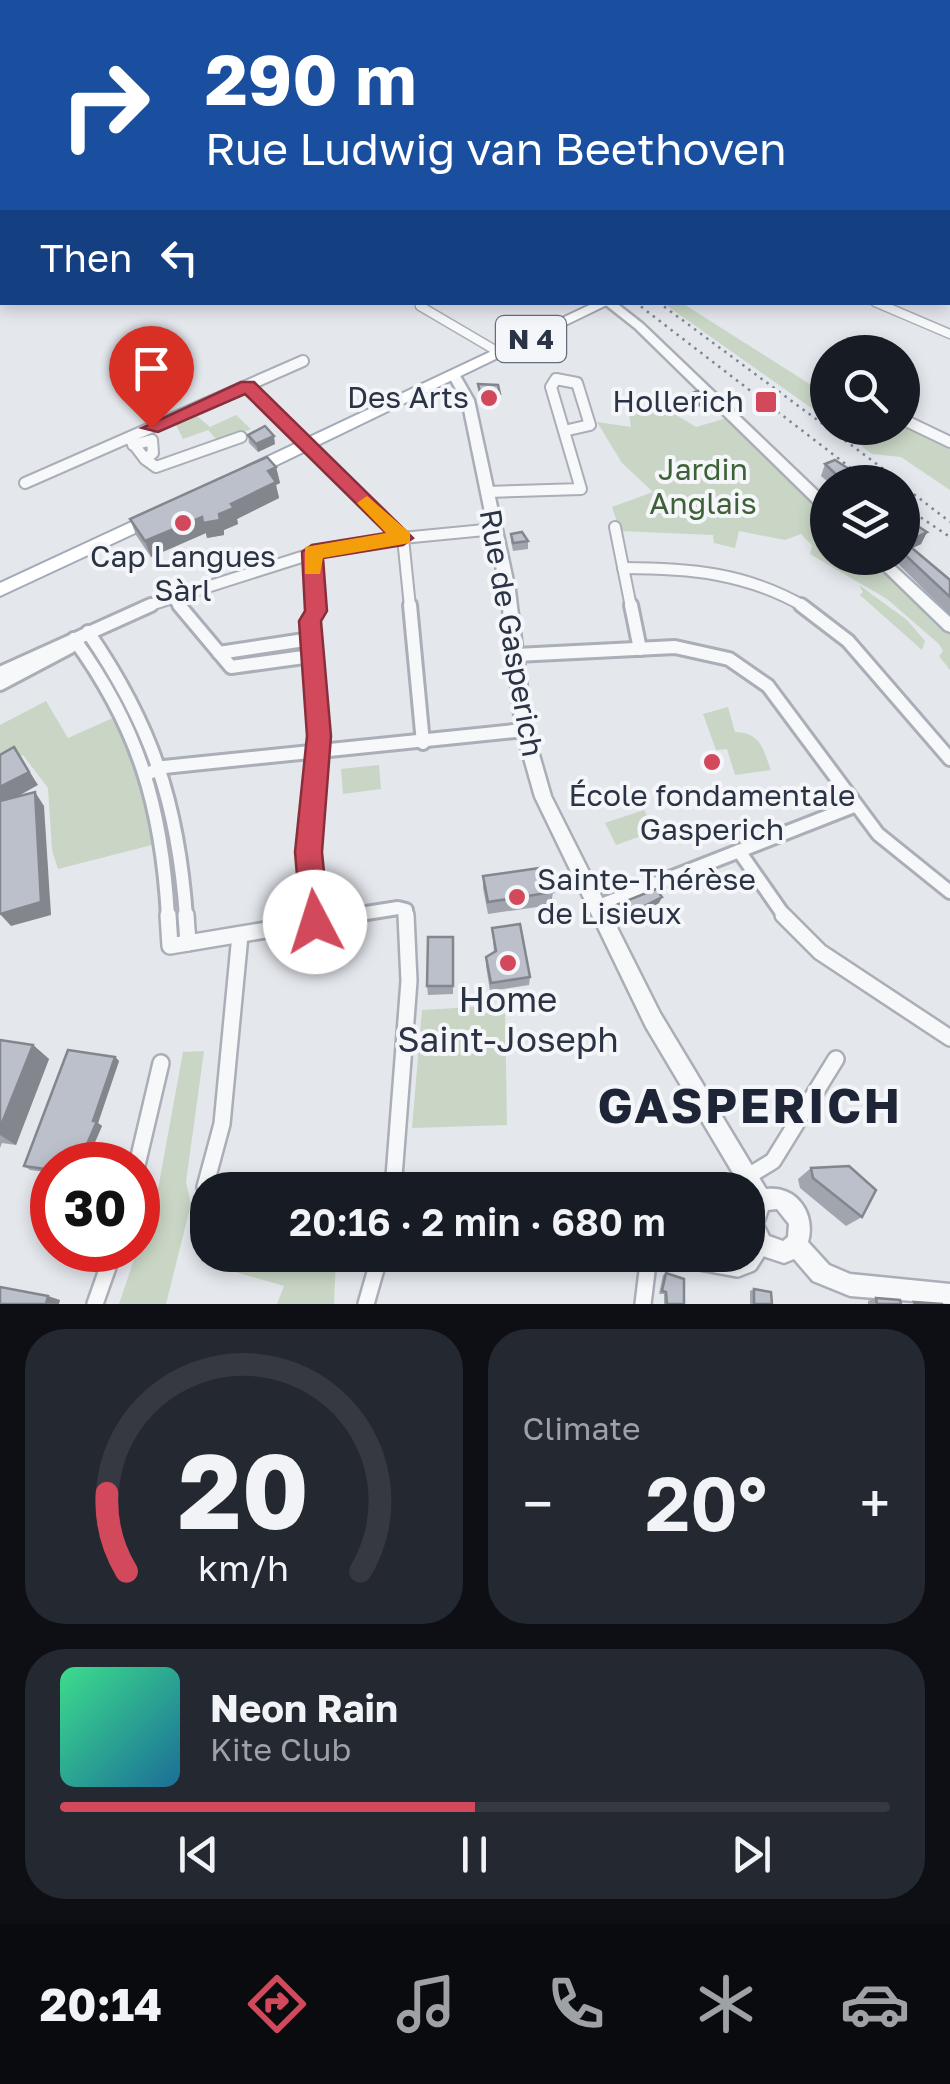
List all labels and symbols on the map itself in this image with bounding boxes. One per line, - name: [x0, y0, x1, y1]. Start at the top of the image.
- road number: N 4: [496, 316, 566, 362]
- pin: [109, 326, 194, 429]
- place label: Des Arts: [347, 379, 469, 415]
- place label: Hollerich: [612, 383, 744, 419]
- marker: Des Arts: [478, 387, 500, 409]
- marker: Hollerich: [753, 389, 779, 415]
- park label: Jardin Anglais: [649, 451, 757, 521]
- street label: Rue de Gasperich: [473, 506, 551, 759]
- marker: Cap Langues Sàrl: [172, 512, 194, 534]
- place label: Cap Langues Sàrl: [90, 538, 276, 608]
- marker: École fondamentale Gasperich: [701, 751, 723, 773]
- place label: École fondamentale Gasperich: [569, 777, 855, 847]
- place label: Sainte-Thérèse de Lisieux: [537, 861, 756, 931]
- position arrow: [263, 870, 367, 974]
- marker: Sainte-Thérèse de Lisieux: [506, 886, 528, 908]
- marker: Home Saint-Joseph: [497, 952, 519, 974]
- place label: Home Saint-Joseph: [397, 978, 619, 1060]
- district label: GASPERICH: [598, 1076, 902, 1134]
- speed limit sign: 30: [30, 1142, 160, 1272]

